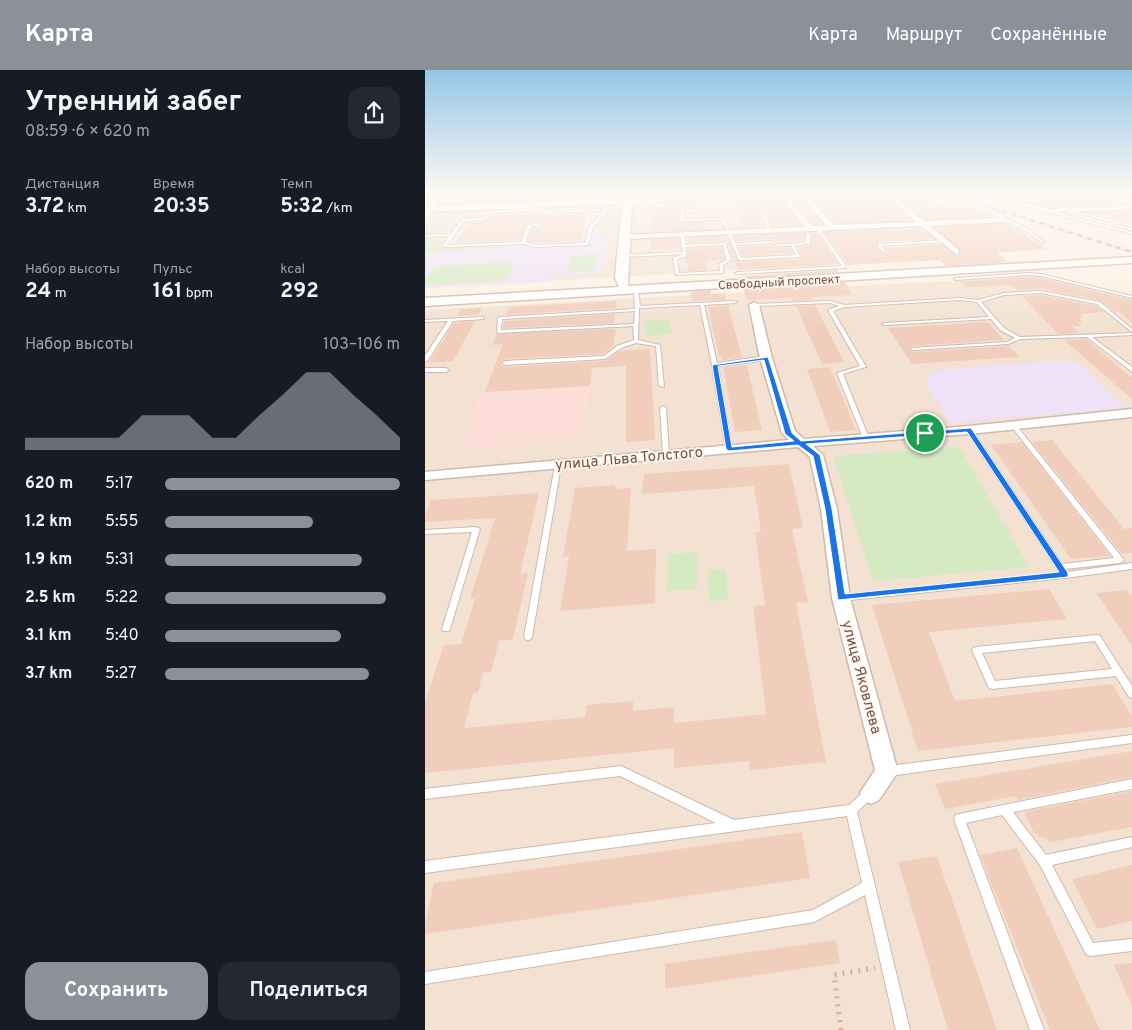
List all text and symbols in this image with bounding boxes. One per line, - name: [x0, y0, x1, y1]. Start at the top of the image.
- text: Карта: [25, 20, 94, 50]
- text: Карта: [808, 24, 858, 47]
- text: Маршрут: [886, 24, 962, 47]
- text: Сохранённые: [990, 24, 1107, 47]
- text: Утренний забег: [25, 85, 241, 121]
- button: share: [348, 87, 400, 139]
- text: 08:59 · 6 × 620 m: [25, 122, 150, 142]
- text: Дистанция: [25, 176, 100, 193]
- text: Время: [153, 176, 195, 193]
- text: Темп: [280, 176, 313, 193]
- text: 3.72: [25, 193, 64, 220]
- text: 20:35: [153, 193, 210, 220]
- text: 5:32: [280, 193, 323, 220]
- text: km: [64, 200, 87, 217]
- text: /km: [323, 200, 353, 217]
- text: Набор высоты: [25, 261, 120, 278]
- text: Пульс: [153, 261, 193, 278]
- text: kcal: [280, 261, 305, 278]
- street label: Свободный проспект: [718, 272, 841, 294]
- text: 24: [25, 278, 51, 305]
- text: 161: [153, 278, 182, 305]
- text: 292: [280, 278, 319, 305]
- text: m: [51, 285, 67, 302]
- text: bpm: [182, 285, 213, 302]
- text: Набор высоты: [25, 335, 133, 355]
- text: 103–106 m: [323, 335, 400, 355]
- pin: [904, 412, 946, 454]
- icon: arrive: [911, 419, 939, 447]
- street label: улица Льва Толстого: [554, 444, 704, 475]
- text: 620 m: [25, 474, 73, 494]
- text: 5:17: [105, 474, 133, 494]
- text: 1.2 km: [25, 512, 72, 532]
- text: 5:55: [105, 512, 138, 532]
- text: 1.9 km: [25, 550, 72, 570]
- text: 5:31: [105, 550, 134, 570]
- text: 2.5 km: [25, 588, 75, 608]
- text: 5:22: [105, 588, 138, 608]
- street label: улица Яковлева: [836, 619, 885, 736]
- text: 3.1 km: [25, 626, 72, 646]
- text: 5:40: [105, 626, 139, 646]
- text: 3.7 km: [25, 664, 72, 684]
- text: 5:27: [105, 664, 137, 684]
- button: Сохранить: [25, 962, 208, 1020]
- button: Поделиться: [218, 962, 400, 1020]

